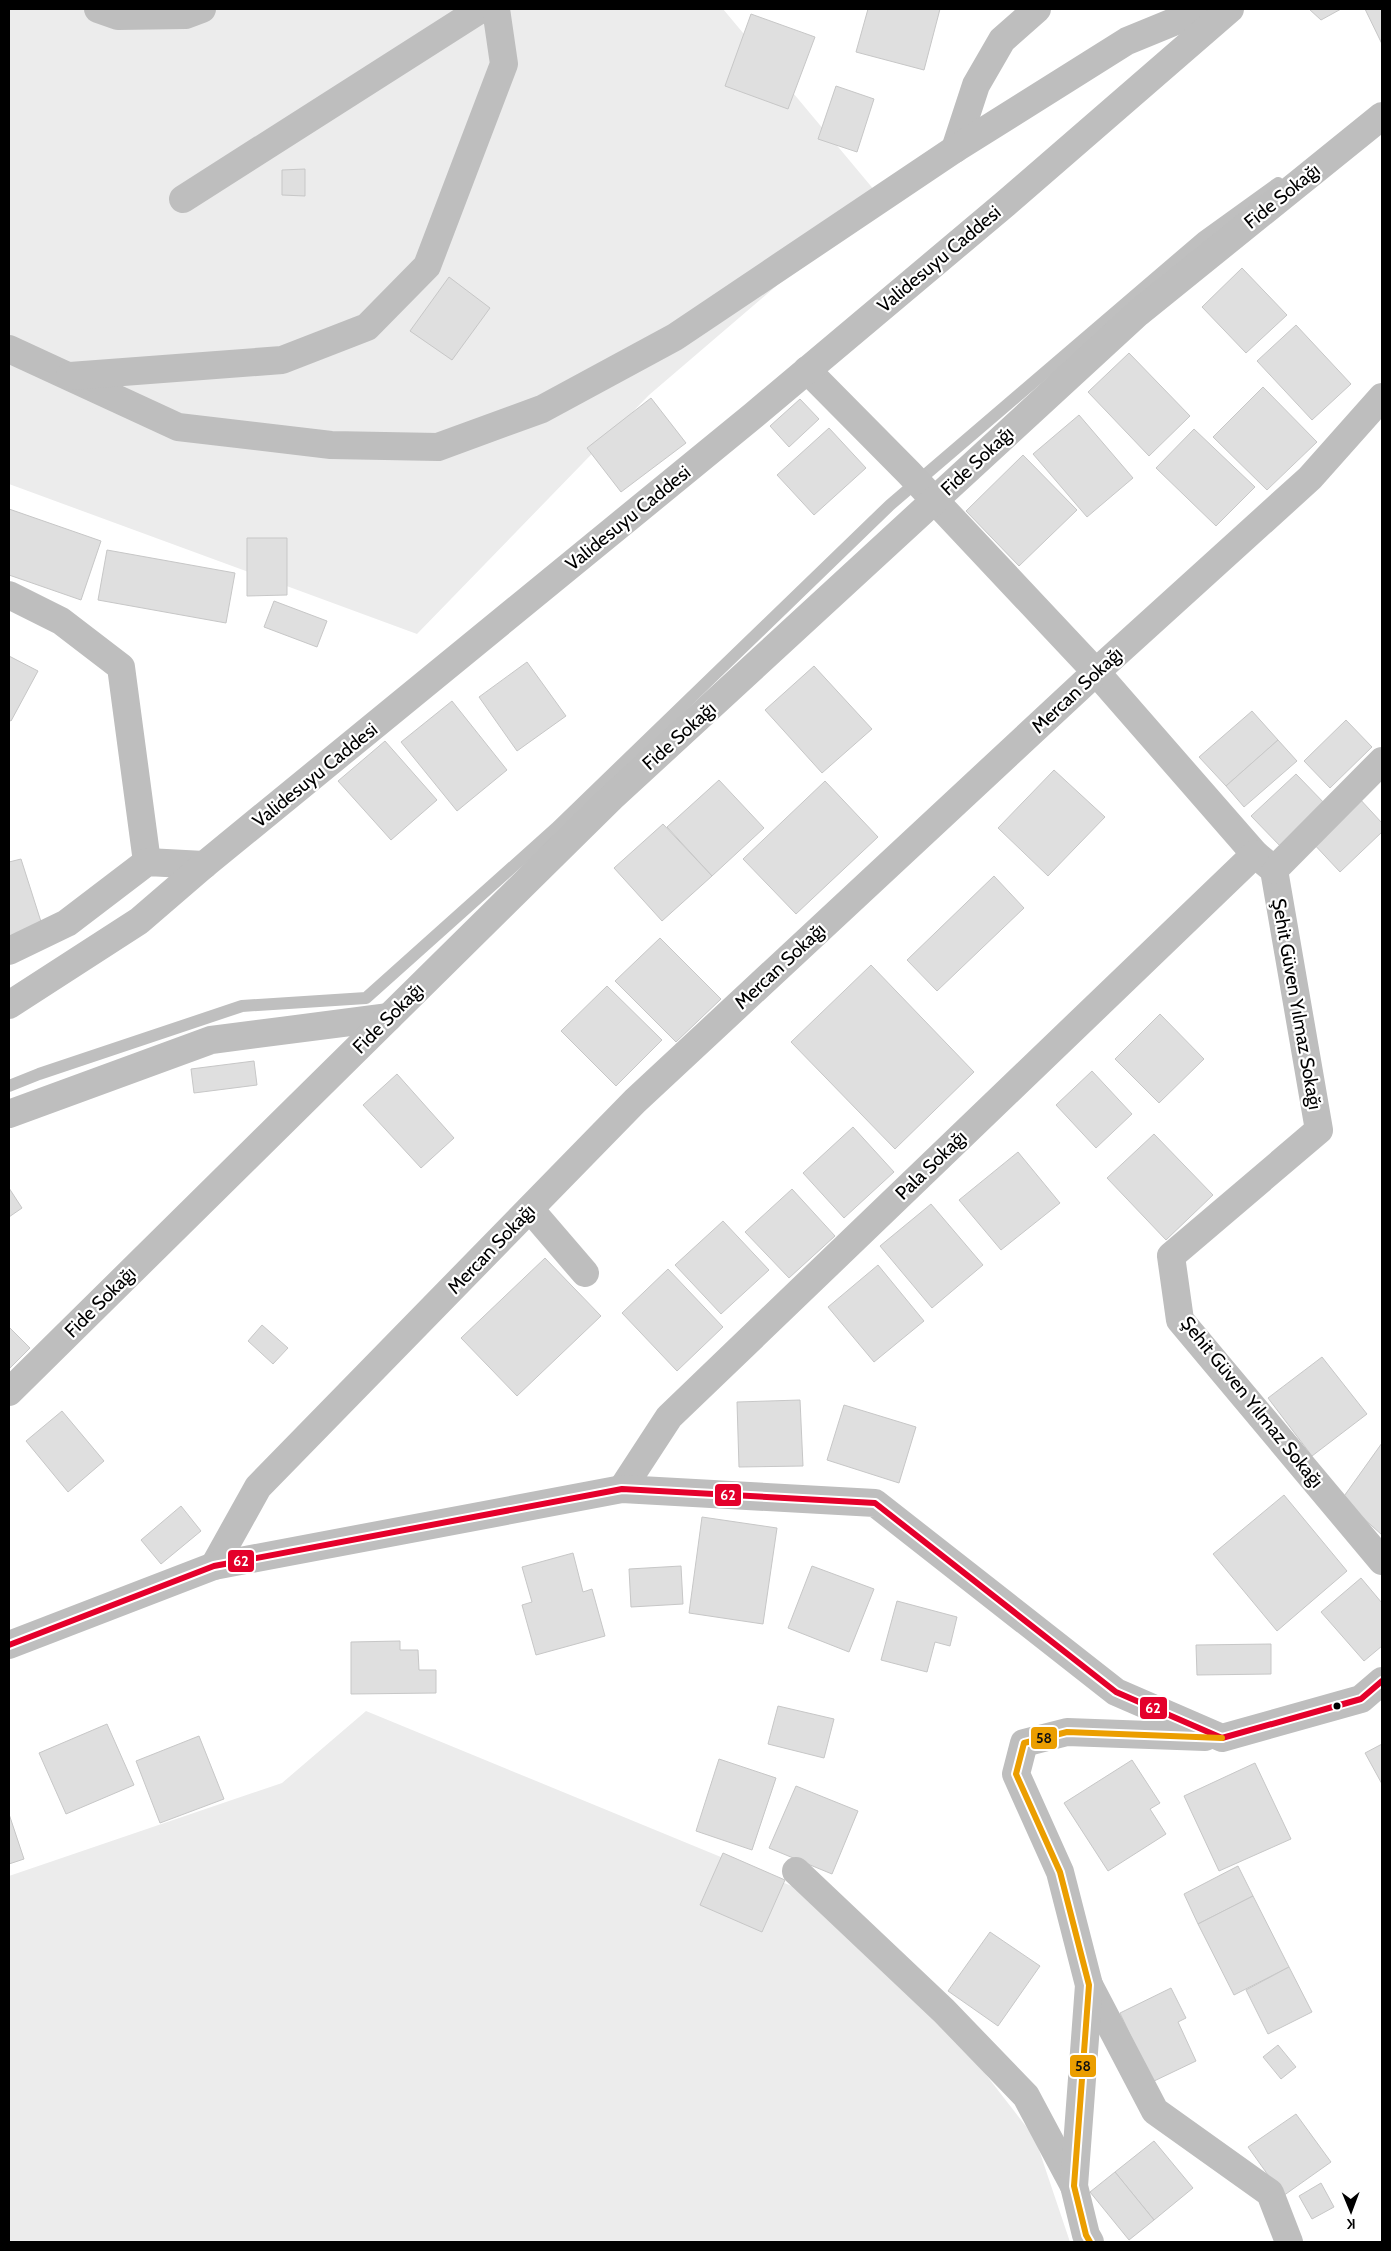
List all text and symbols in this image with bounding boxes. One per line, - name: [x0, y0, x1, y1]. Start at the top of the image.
- street label: Fide Sokağı: [1239, 158, 1325, 234]
- street label: Validesuyu Caddesi: [873, 201, 1005, 317]
- street label: Fide Sokağı: [936, 422, 1018, 500]
- street label: Validesuyu Caddesi: [561, 461, 695, 575]
- street label: Mercan Sokağı: [1027, 642, 1127, 738]
- street label: Fide Sokağı: [638, 697, 720, 775]
- street label: Validesuyu Caddesi: [248, 718, 382, 832]
- street label: Şehit Güven Yılmaz Sokağı: [1267, 897, 1327, 1111]
- street label: Mercan Sokağı: [730, 918, 830, 1014]
- street label: Fide Sokağı: [348, 978, 428, 1058]
- street label: Pala Sokağı: [891, 1125, 971, 1205]
- street label: Mercan Sokağı: [442, 1199, 540, 1299]
- street label: Fide Sokağı: [60, 1262, 140, 1342]
- street label: Şehit Güven Yılmaz Sokağı: [1176, 1312, 1328, 1492]
- line badge: 62: [714, 1483, 742, 1507]
- text: 62: [720, 1486, 736, 1504]
- line badge: 62: [227, 1549, 255, 1573]
- text: 62: [233, 1552, 249, 1570]
- line badge: 62: [1139, 1696, 1168, 1720]
- text: 62: [1145, 1699, 1161, 1717]
- unlabelled marker: [1332, 1701, 1342, 1711]
- line badge: 58: [1030, 1726, 1058, 1750]
- text: 58: [1036, 1729, 1052, 1747]
- line badge: 58: [1069, 2054, 1097, 2078]
- text: 58: [1075, 2057, 1091, 2075]
- north arrow: [1326, 2186, 1376, 2236]
- text: K: [1346, 2215, 1356, 2233]

